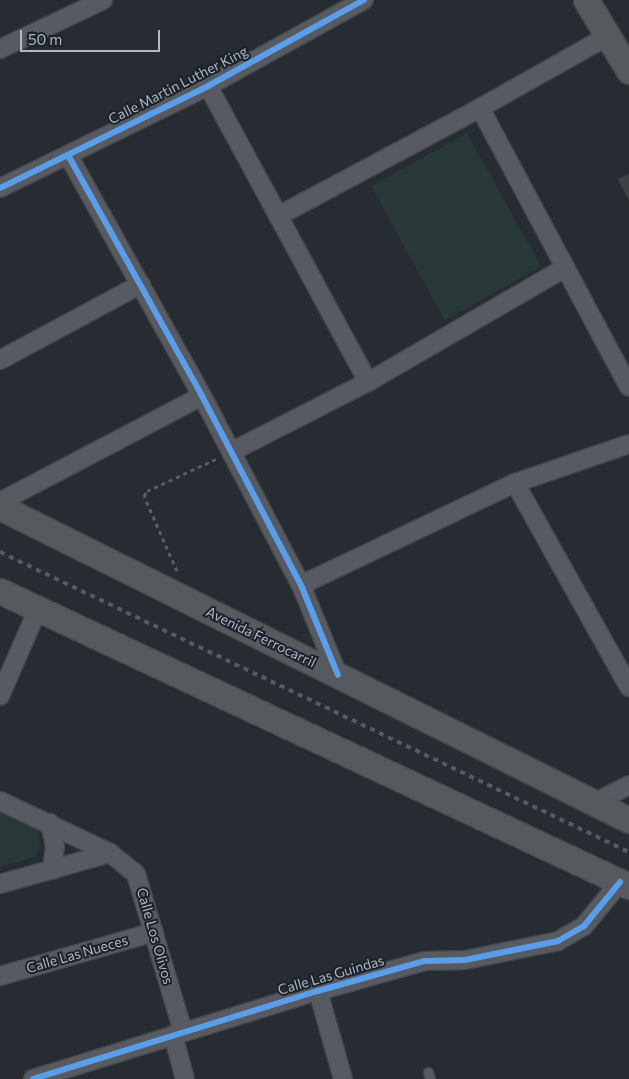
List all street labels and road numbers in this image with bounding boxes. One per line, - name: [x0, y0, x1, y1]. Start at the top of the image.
- street label: Calle Martin Luther King: [106, 43, 250, 127]
- street label: Avenida Ferrocarril: [203, 603, 319, 671]
- street label: Calle Los Olivos: [133, 886, 177, 986]
- street label: Calle Las Nueces: [24, 931, 130, 977]
- street label: Calle Las Guindas: [276, 952, 386, 998]

